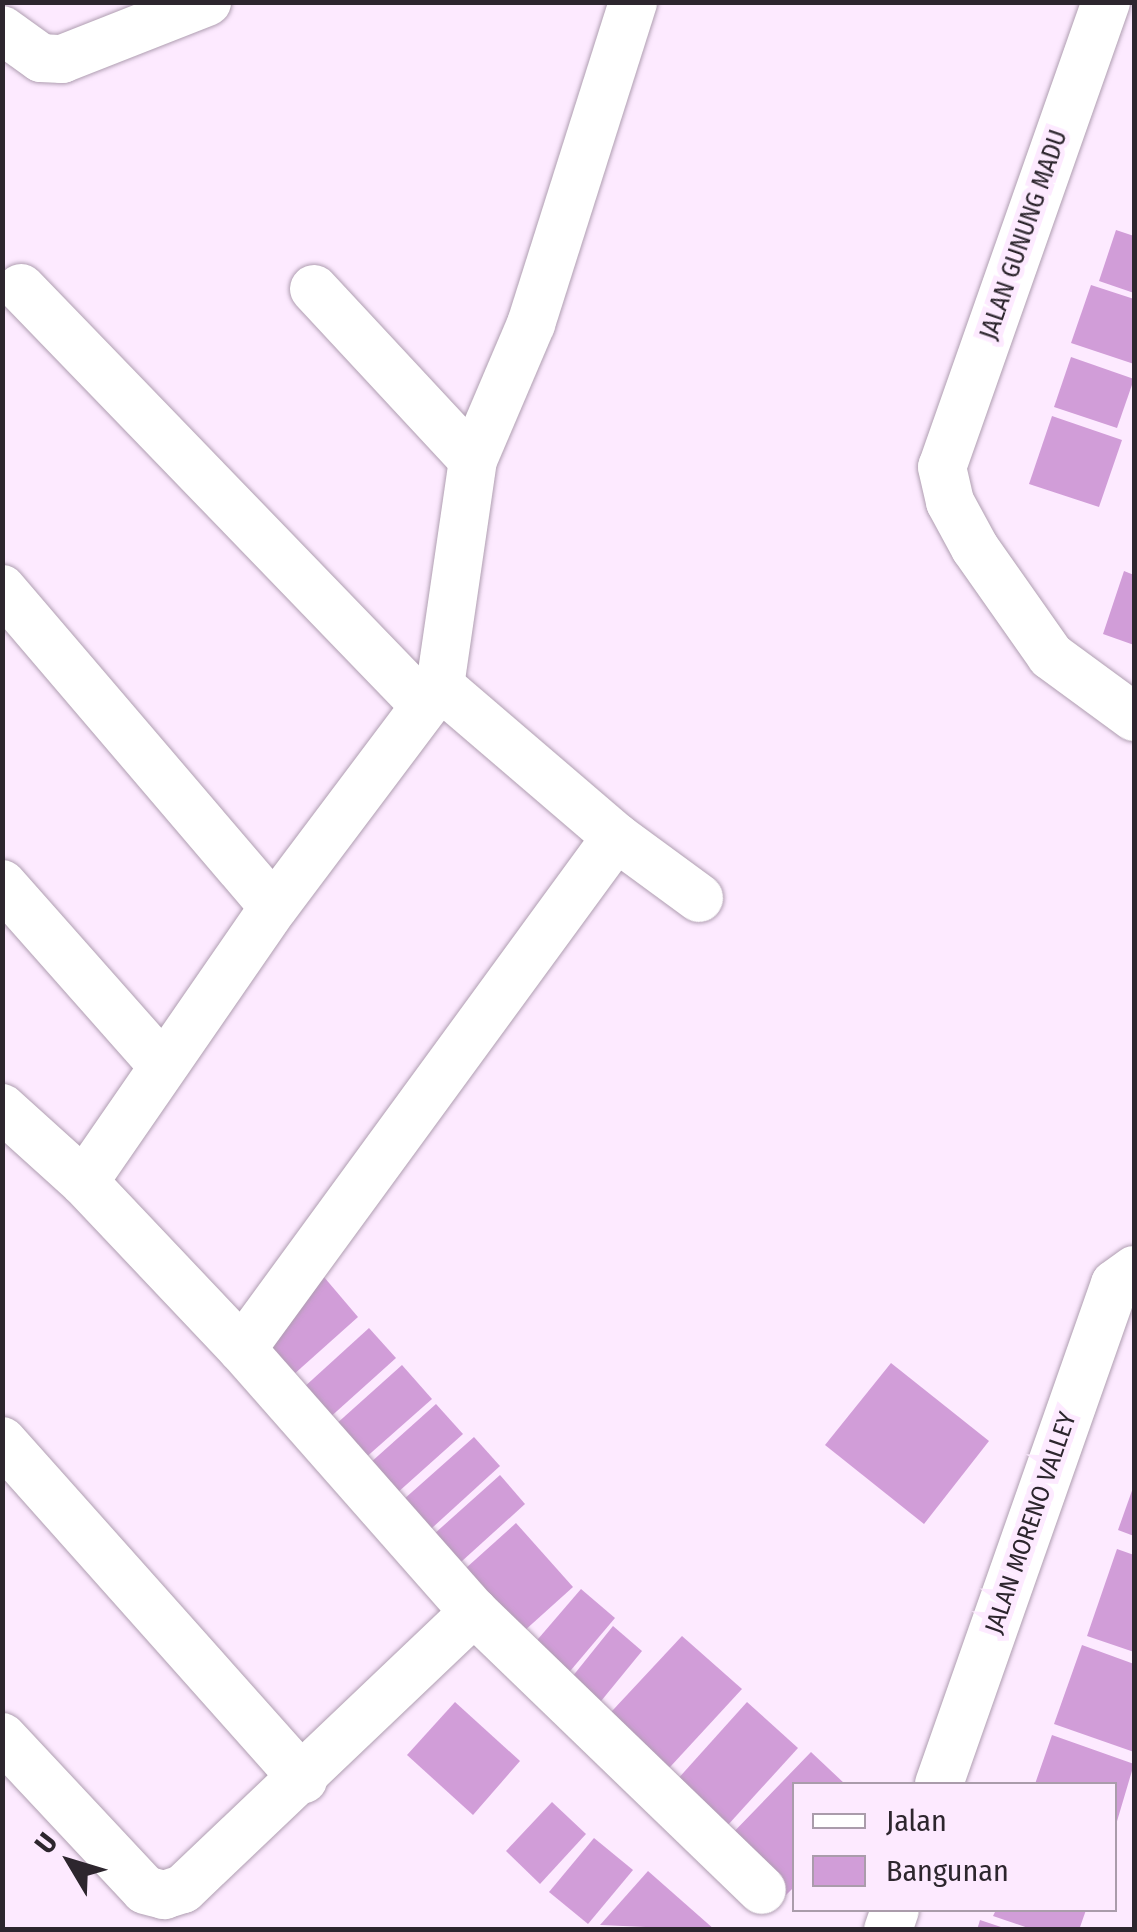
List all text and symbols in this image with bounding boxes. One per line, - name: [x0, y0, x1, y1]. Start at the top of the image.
- street label: JALAN GUNUNG MADU: [974, 126, 1074, 344]
- street label: JALAN MORENO VALLEY: [979, 1408, 1083, 1638]
- legend: [792, 1782, 1117, 1912]
- text: Jalan: [886, 1803, 947, 1839]
- north arrow: [20, 1812, 120, 1912]
- text: U: [28, 1827, 64, 1860]
- text: Bangunan: [886, 1853, 1009, 1889]

